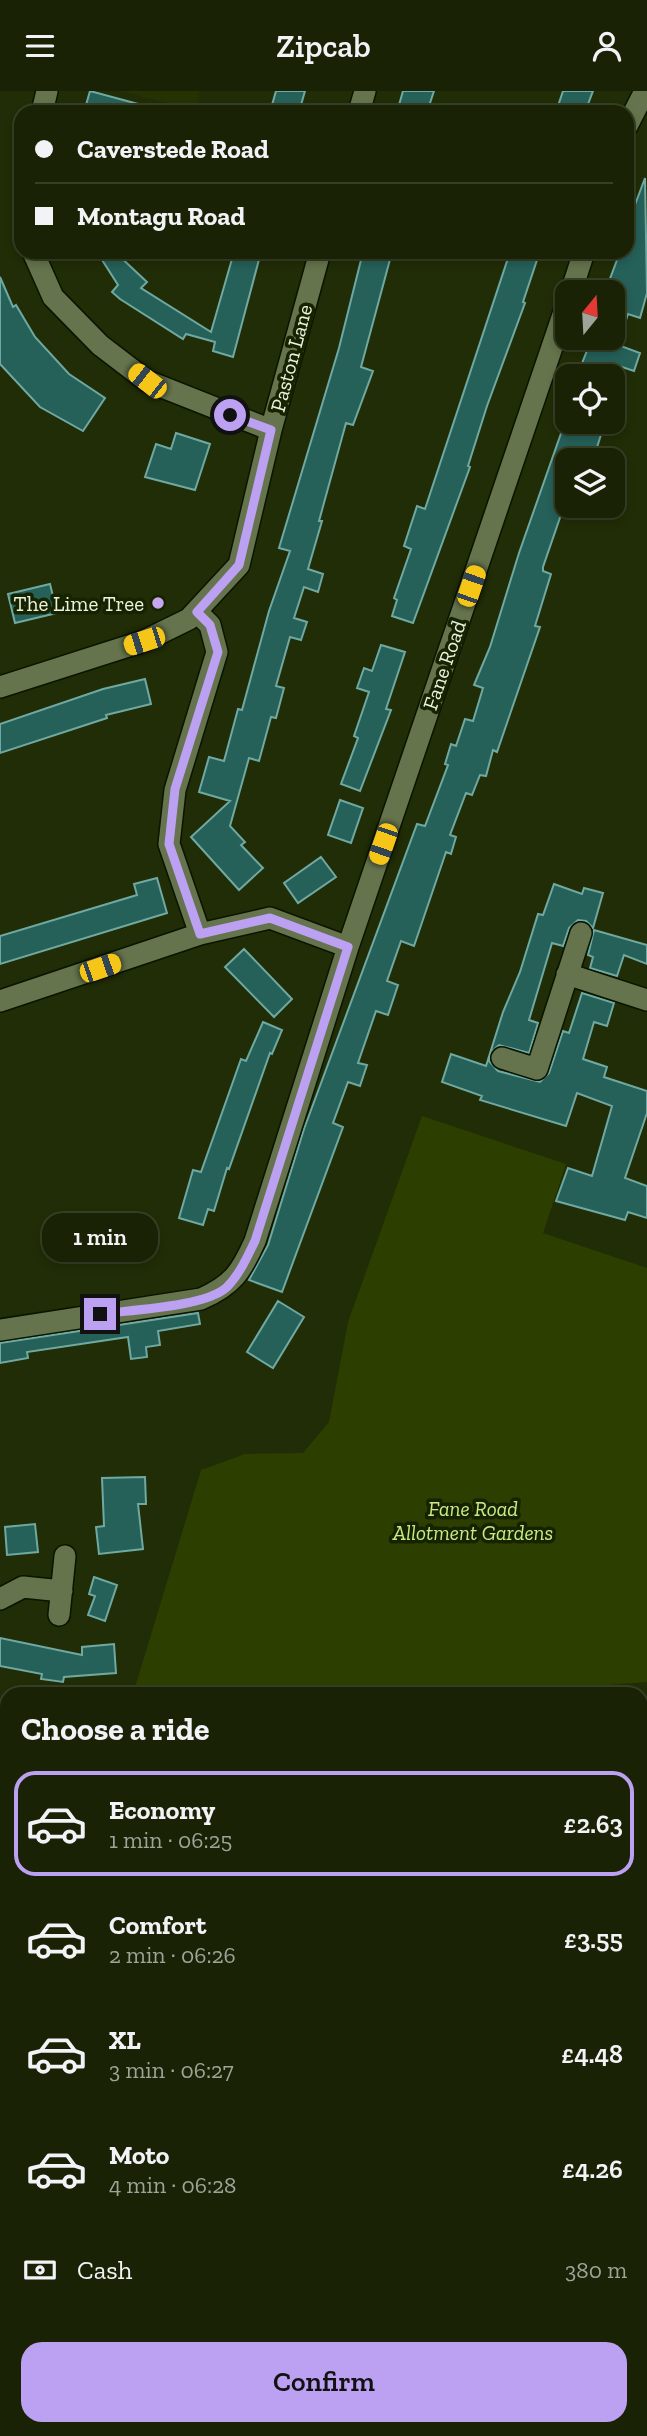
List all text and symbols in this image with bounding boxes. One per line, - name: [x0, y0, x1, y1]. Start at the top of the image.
- icon: menu: [21, 27, 59, 65]
- text: Zipcab: [276, 27, 371, 65]
- icon: person: [588, 27, 626, 65]
- text: Caverstede Road: [77, 133, 269, 165]
- text: Montagu Road: [77, 200, 245, 232]
- north arrow: [555, 280, 625, 350]
- map controls: [555, 280, 625, 518]
- street label: Paston Lane: [265, 301, 317, 414]
- car: [124, 360, 171, 402]
- button: locate: [555, 364, 625, 434]
- route start: [214, 399, 246, 431]
- button: layers: [555, 448, 625, 518]
- car: [455, 563, 488, 609]
- place label: The Lime Tree: [14, 591, 144, 616]
- marker: The Lime Tree: [150, 595, 166, 611]
- street label: Fane Road: [417, 616, 471, 713]
- car: [121, 625, 168, 657]
- car: [367, 821, 400, 867]
- car: [77, 951, 124, 985]
- callout: 1 min: [42, 1213, 158, 1261]
- text: 1 min: [73, 1223, 127, 1251]
- route end: [84, 1298, 116, 1330]
- park label: Fane Road Allotment Gardens: [392, 1496, 553, 1545]
- text: Choose a ride: [21, 1710, 209, 1748]
- icon: car: [25, 1792, 88, 1855]
- text: Economy: [109, 1794, 215, 1826]
- text: £2.63: [564, 1808, 623, 1840]
- text: 1 min · 06:25: [109, 1826, 232, 1854]
- icon: car: [25, 1907, 88, 1970]
- text: Comfort: [109, 1909, 206, 1941]
- text: £3.55: [564, 1923, 623, 1955]
- text: 2 min · 06:26: [109, 1941, 236, 1969]
- icon: car: [25, 2022, 88, 2085]
- text: XL: [109, 2024, 141, 2056]
- text: £4.48: [561, 2038, 623, 2070]
- text: 3 min · 06:27: [109, 2056, 234, 2084]
- icon: car: [25, 2137, 88, 2200]
- text: Moto: [109, 2139, 169, 2171]
- text: £4.26: [562, 2153, 623, 2185]
- text: 4 min · 06:28: [109, 2171, 236, 2199]
- icon: cash: [21, 2251, 59, 2289]
- text: Cash: [77, 2254, 132, 2286]
- text: 380 m: [565, 2256, 627, 2284]
- button: Confirm: [21, 2342, 627, 2422]

